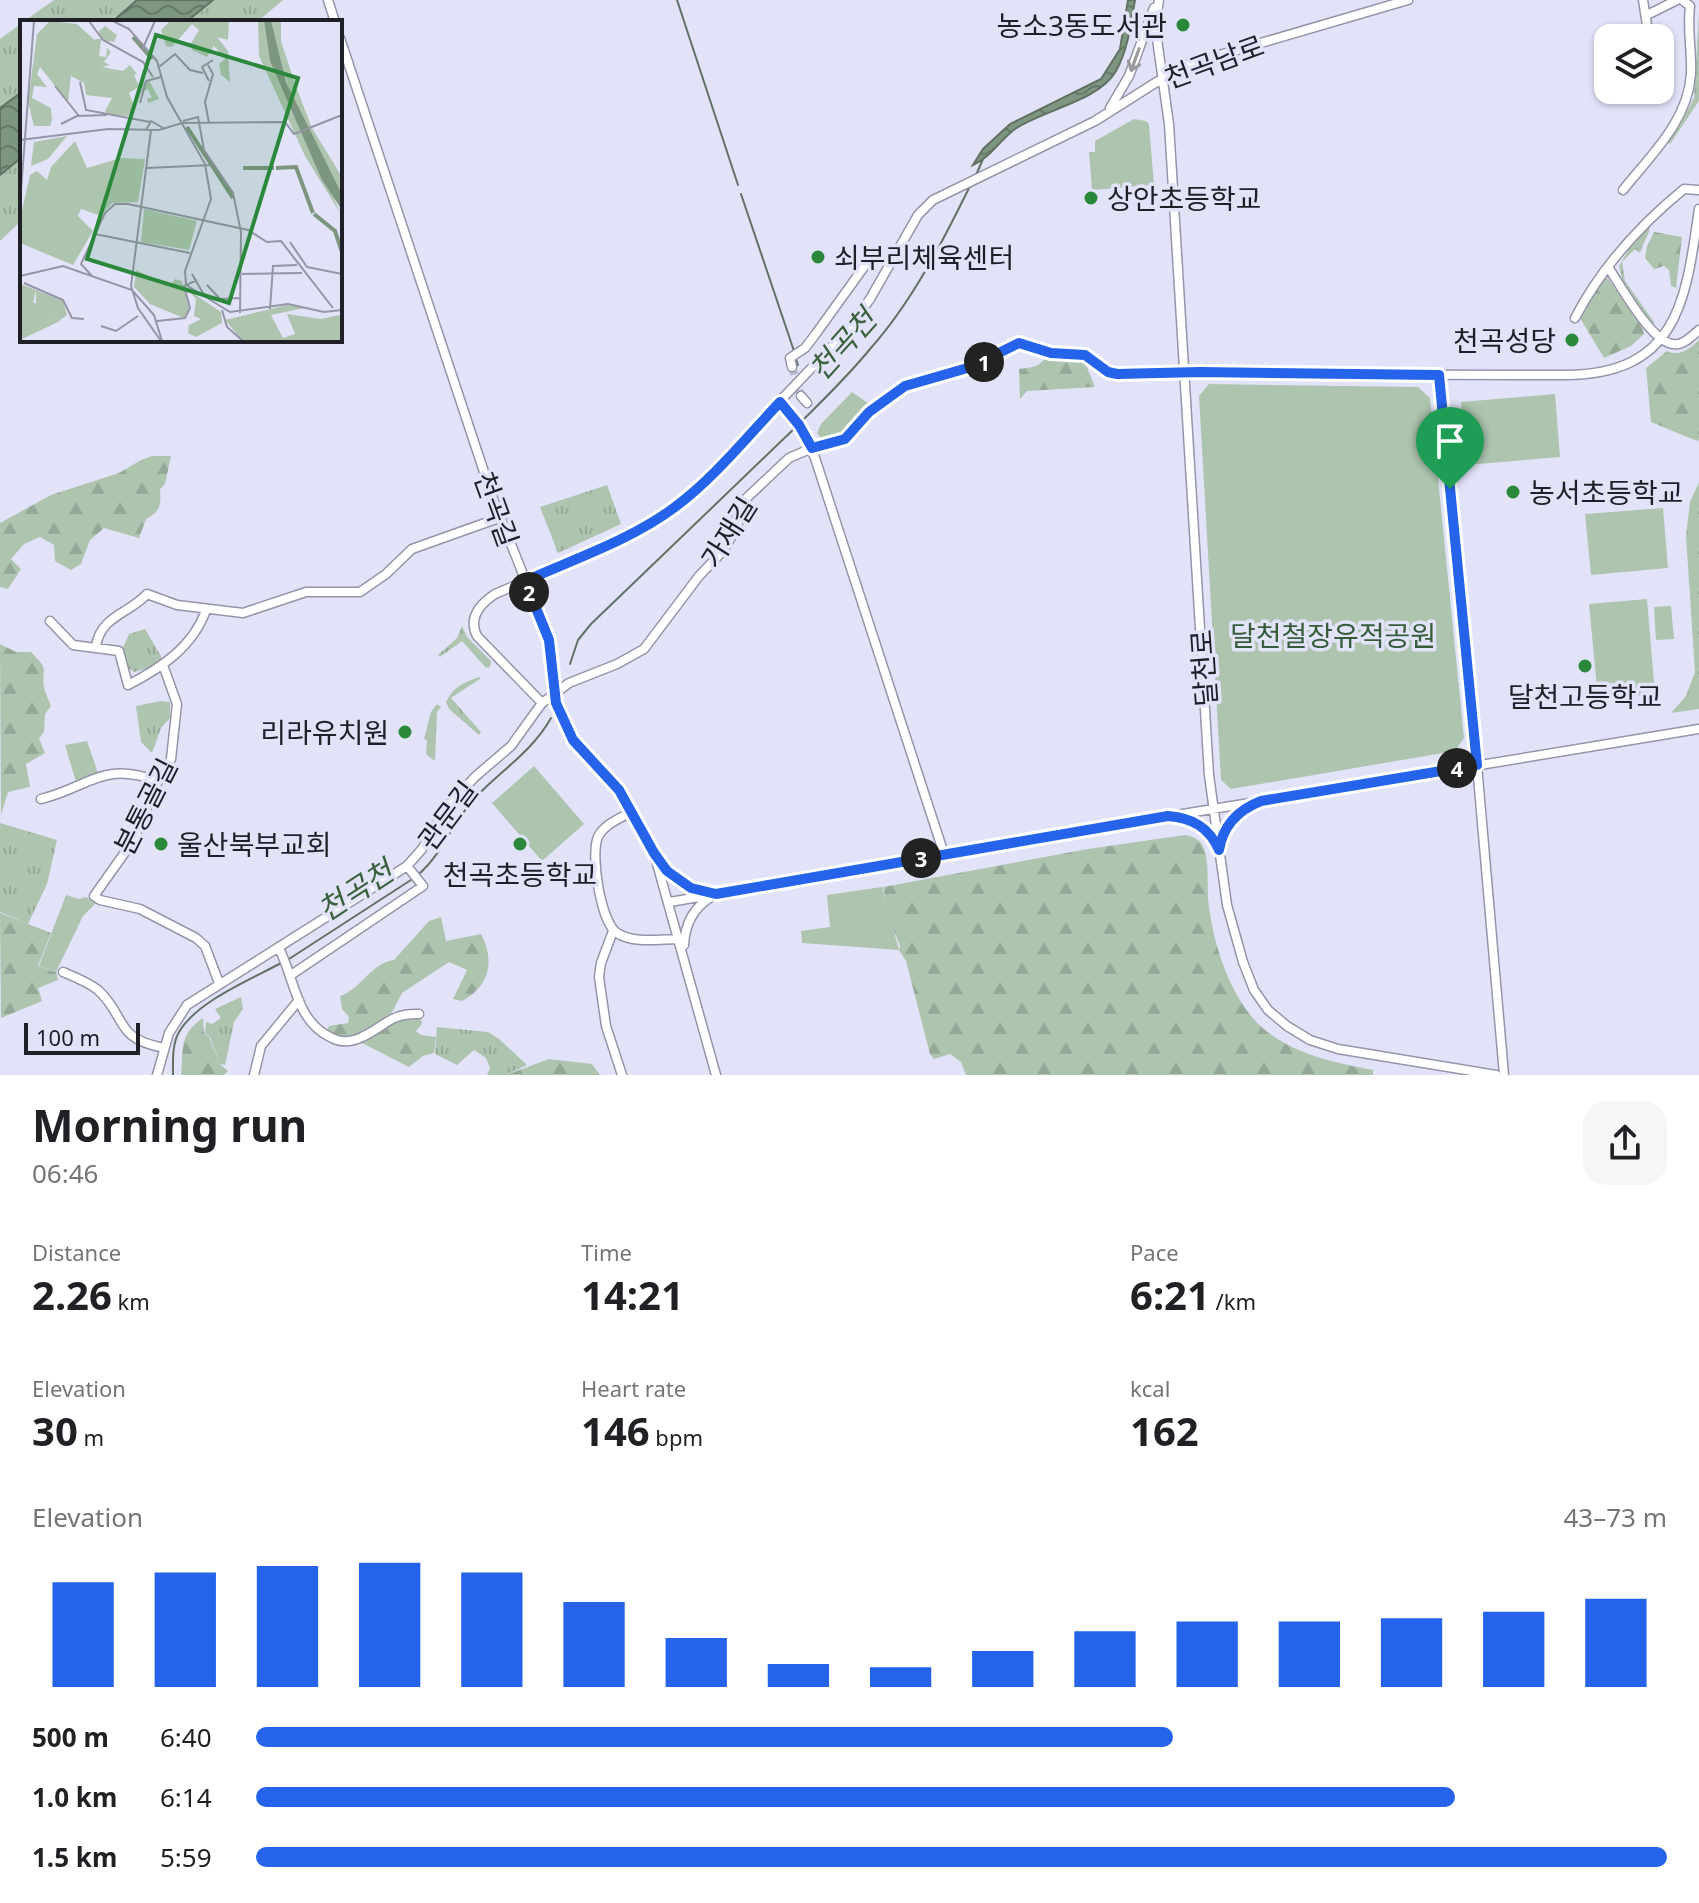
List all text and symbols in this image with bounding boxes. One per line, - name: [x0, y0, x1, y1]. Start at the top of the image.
- place label: 농소3동도서관: [996, 6, 1167, 44]
- marker: 농소3동도서관: [1174, 16, 1192, 34]
- inset map: [20, 20, 342, 342]
- map controls: [1594, 24, 1674, 104]
- button: layers: [1594, 24, 1674, 104]
- street label: 천곡남로: [1159, 26, 1269, 96]
- one-way arrow: [1127, 47, 1141, 72]
- place label: 상안초등학교: [1107, 179, 1262, 217]
- marker: 상안초등학교: [1082, 189, 1100, 207]
- place label: 쇠부리체육센터: [834, 238, 1014, 276]
- marker: 쇠부리체육센터: [809, 248, 827, 266]
- water label: 천곡천: [799, 297, 887, 388]
- place label: 천곡성당: [1453, 321, 1556, 359]
- marker: 천곡성당: [1563, 331, 1581, 349]
- pin: 1: [964, 342, 1004, 382]
- text: 1: [978, 347, 990, 377]
- pin: [1416, 407, 1484, 489]
- icon: arrive: [1428, 419, 1472, 463]
- street label: 천곡길: [466, 466, 528, 552]
- place label: 농서초등학교: [1529, 473, 1684, 511]
- marker: 농서초등학교: [1504, 483, 1522, 501]
- street label: 가재길: [691, 489, 765, 575]
- pin: 2: [509, 572, 549, 612]
- text: 2: [523, 577, 535, 607]
- park label: 달천철장유적공원: [1230, 616, 1436, 654]
- street label: 달천로: [1181, 628, 1225, 708]
- marker: 달천고등학교: [1576, 657, 1594, 675]
- place label: 달천고등학교: [1508, 677, 1662, 715]
- place label: 리라유치원: [260, 713, 389, 751]
- marker: 리라유치원: [396, 723, 414, 741]
- pin: 4: [1437, 748, 1477, 788]
- street label: 분통골길: [105, 751, 185, 861]
- text: 4: [1451, 753, 1463, 783]
- street label: 관문길: [409, 773, 485, 857]
- place label: 울산북부교회: [177, 825, 332, 863]
- marker: 울산북부교회: [152, 835, 170, 853]
- marker: 천곡초등학교: [511, 835, 529, 853]
- pin: 3: [901, 838, 941, 878]
- text: 3: [915, 843, 927, 873]
- water label: 천곡천: [309, 848, 404, 930]
- place label: 천곡초등학교: [443, 855, 597, 893]
- scale bar: [24, 1019, 140, 1055]
- text: 100 m: [36, 1022, 100, 1052]
- text: Morning run: [32, 1095, 307, 1155]
- button: share: [1583, 1101, 1667, 1185]
- text: 06:46: [32, 1155, 98, 1191]
- text: Distance: [32, 1237, 121, 1267]
- text: Time: [581, 1237, 632, 1267]
- text: Pace: [1130, 1237, 1179, 1267]
- text: 2.26: [32, 1267, 112, 1322]
- text: 14:21: [581, 1267, 684, 1322]
- text: 6:21: [1130, 1267, 1210, 1322]
- text: km: [112, 1286, 150, 1316]
- text: /km: [1210, 1286, 1256, 1316]
- text: Elevation: [32, 1373, 126, 1403]
- text: Heart rate: [581, 1373, 686, 1403]
- text: kcal: [1130, 1373, 1170, 1403]
- text: 30: [32, 1403, 78, 1458]
- text: 146: [581, 1403, 650, 1458]
- text: 162: [1130, 1403, 1199, 1458]
- text: m: [78, 1422, 104, 1452]
- text: bpm: [650, 1422, 703, 1452]
- text: Elevation: [32, 1499, 143, 1535]
- text: 43–73 m: [1563, 1499, 1667, 1535]
- text: 500 m: [32, 1719, 109, 1755]
- text: 6:40: [160, 1719, 212, 1755]
- text: 1.0 km: [32, 1779, 117, 1815]
- text: 6:14: [160, 1779, 212, 1815]
- text: 1.5 km: [32, 1839, 117, 1875]
- text: 5:59: [160, 1839, 212, 1875]

